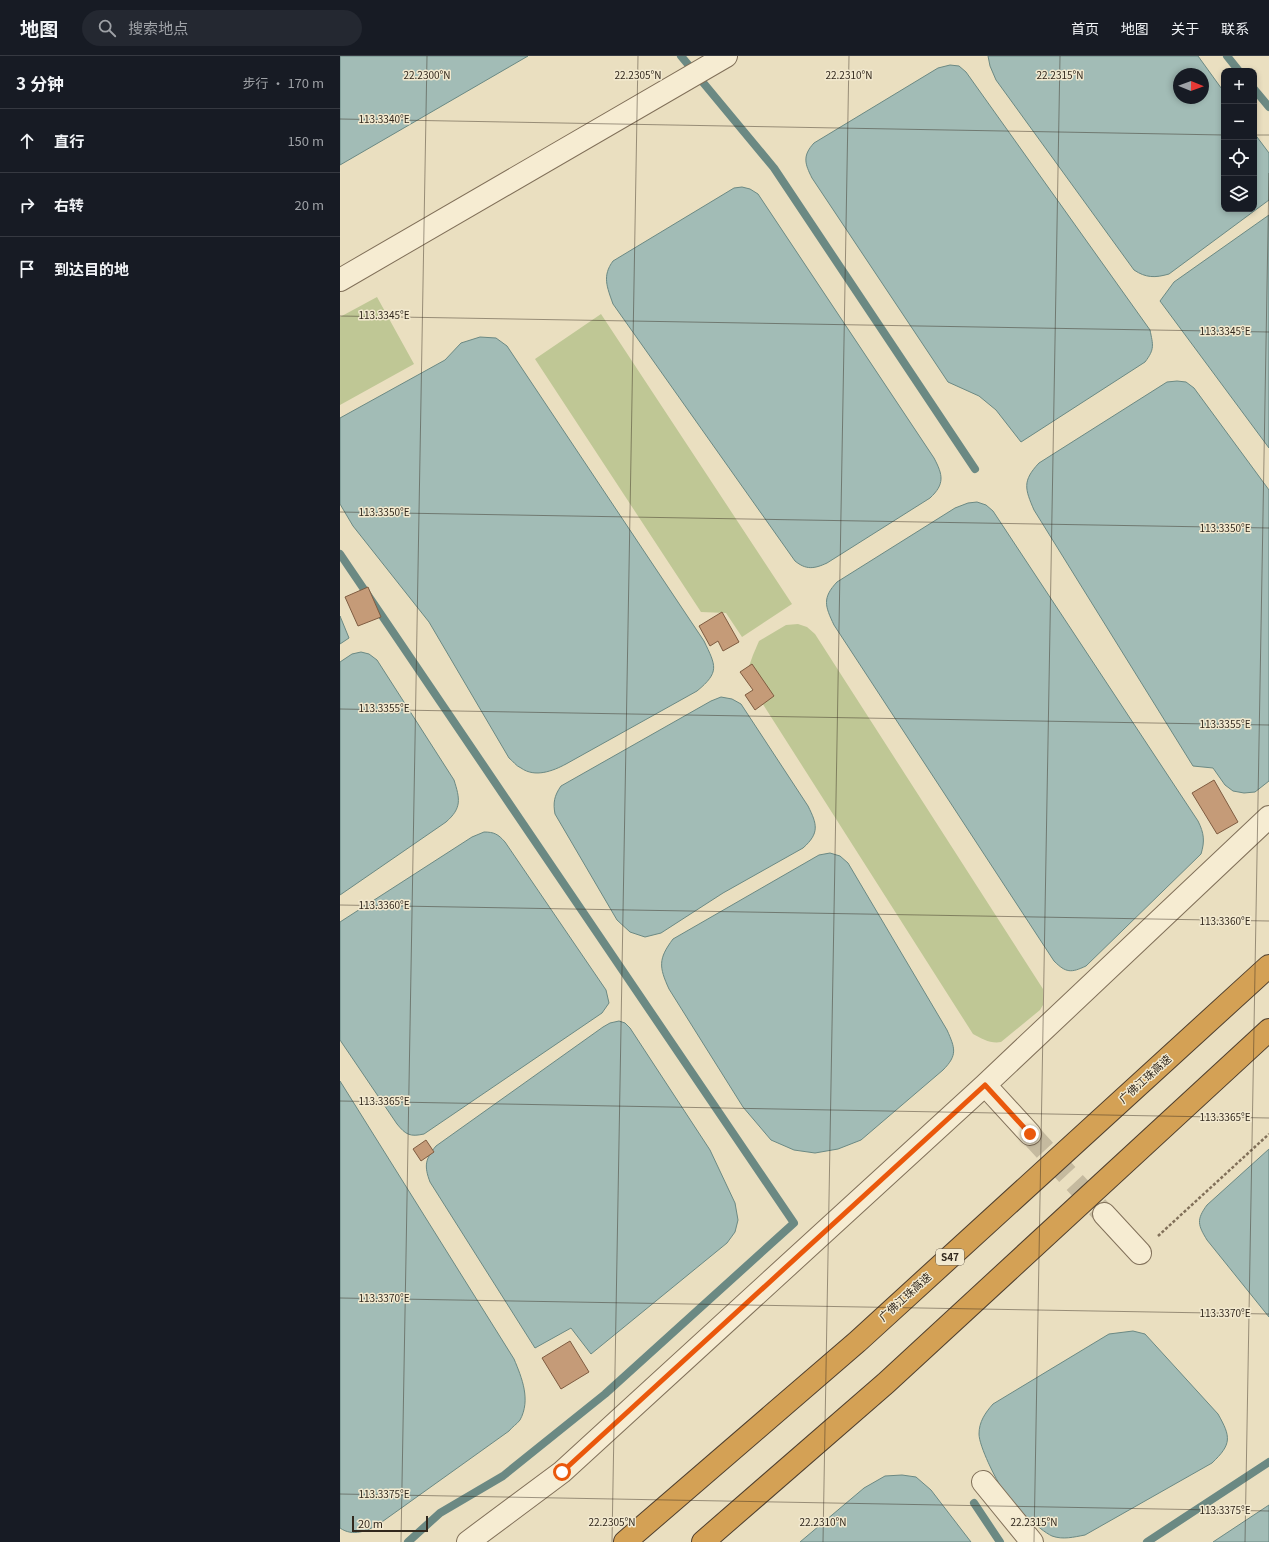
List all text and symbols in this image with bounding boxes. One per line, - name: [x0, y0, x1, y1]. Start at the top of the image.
- search box: [82, 10, 362, 46]
- text: 地图: [20, 14, 58, 41]
- icon: search: [96, 17, 118, 39]
- text: 搜索地点: [128, 17, 188, 38]
- text: 首页: [1071, 18, 1099, 38]
- text: 地图: [1121, 18, 1149, 38]
- text: 关于: [1171, 18, 1199, 38]
- text: 联系: [1221, 18, 1249, 38]
- text: 22.2300°N: [403, 67, 451, 82]
- text: 22.2305°N: [614, 67, 662, 82]
- text: 22.2310°N: [825, 67, 873, 82]
- text: 22.2315°N: [1036, 67, 1084, 82]
- north arrow: [1173, 68, 1209, 104]
- map controls: [1221, 68, 1257, 212]
- button: +: [1221, 68, 1257, 104]
- text: 3 分钟: [16, 70, 64, 95]
- text: 步行 · 170 m: [243, 73, 324, 92]
- button: −: [1221, 104, 1257, 140]
- text: 113.3340°E: [358, 111, 410, 126]
- icon: ahead: [16, 130, 38, 152]
- text: 直行: [54, 130, 84, 151]
- text: 150 m: [287, 131, 324, 150]
- button: locate: [1221, 140, 1257, 176]
- button: layers: [1221, 176, 1257, 212]
- icon: right: [16, 194, 38, 216]
- text: 右转: [54, 194, 84, 215]
- text: 20 m: [295, 195, 324, 214]
- icon: arrive: [16, 258, 38, 280]
- text: 到达目的地: [54, 258, 129, 279]
- text: 113.3345°E: [358, 307, 410, 322]
- text: 113.3345°E: [1199, 323, 1251, 338]
- text: 113.3350°E: [358, 504, 410, 519]
- text: 113.3350°E: [1199, 520, 1251, 535]
- text: 113.3355°E: [358, 700, 410, 715]
- text: 113.3355°E: [1199, 716, 1251, 731]
- text: 113.3360°E: [358, 897, 410, 912]
- text: 113.3360°E: [1199, 913, 1251, 928]
- street label: 广佛江珠高速: [1114, 1050, 1174, 1106]
- text: 113.3365°E: [358, 1093, 410, 1108]
- text: 113.3365°E: [1199, 1109, 1251, 1124]
- route end: [1021, 1125, 1039, 1143]
- road number: S47: [936, 1249, 964, 1265]
- street label: 广佛江珠高速: [874, 1268, 934, 1324]
- text: 113.3370°E: [358, 1290, 410, 1305]
- text: 113.3370°E: [1199, 1305, 1251, 1320]
- route start: [553, 1463, 571, 1481]
- text: 113.3375°E: [358, 1486, 410, 1501]
- text: 113.3375°E: [1199, 1502, 1251, 1517]
- scale bar: [352, 1514, 428, 1533]
- text: 22.2305°N: [588, 1514, 636, 1529]
- text: 22.2310°N: [799, 1514, 847, 1529]
- text: 22.2315°N: [1010, 1514, 1058, 1529]
- text: 20 m: [358, 1515, 383, 1531]

